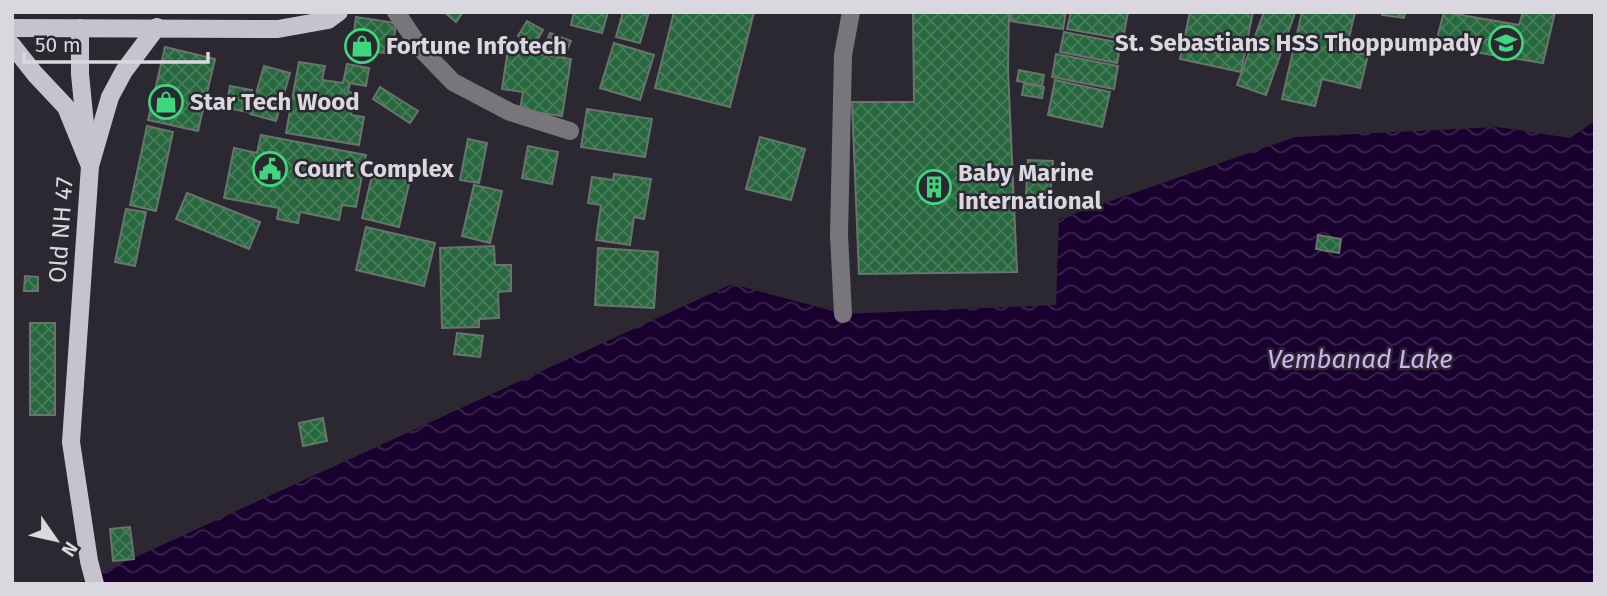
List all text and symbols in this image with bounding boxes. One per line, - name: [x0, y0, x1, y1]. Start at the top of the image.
- scale bar: [24, 21, 208, 65]
- school or university icon: St. Sebastians HSS Thoppumpady: [1487, 24, 1525, 62]
- shop icon: Fortune Infotech: [343, 27, 381, 65]
- place label: St. Sebastians HSS Thoppumpady: [1115, 29, 1483, 57]
- text: 50 m: [35, 32, 81, 58]
- place label: Fortune Infotech: [386, 32, 567, 60]
- shop icon: Star Tech Wood: [147, 83, 185, 121]
- place label: Star Tech Wood: [190, 88, 360, 116]
- public building icon: Court Complex: [251, 150, 289, 188]
- place label: Court Complex: [294, 155, 455, 183]
- place label: Baby Marine International: [958, 159, 1102, 215]
- building icon: Baby Marine International: [915, 168, 953, 206]
- street label: Old NH 47: [43, 176, 79, 284]
- water label: Vembanad Lake: [1267, 344, 1453, 375]
- north arrow: [21, 505, 91, 575]
- text: N: [57, 538, 83, 561]

